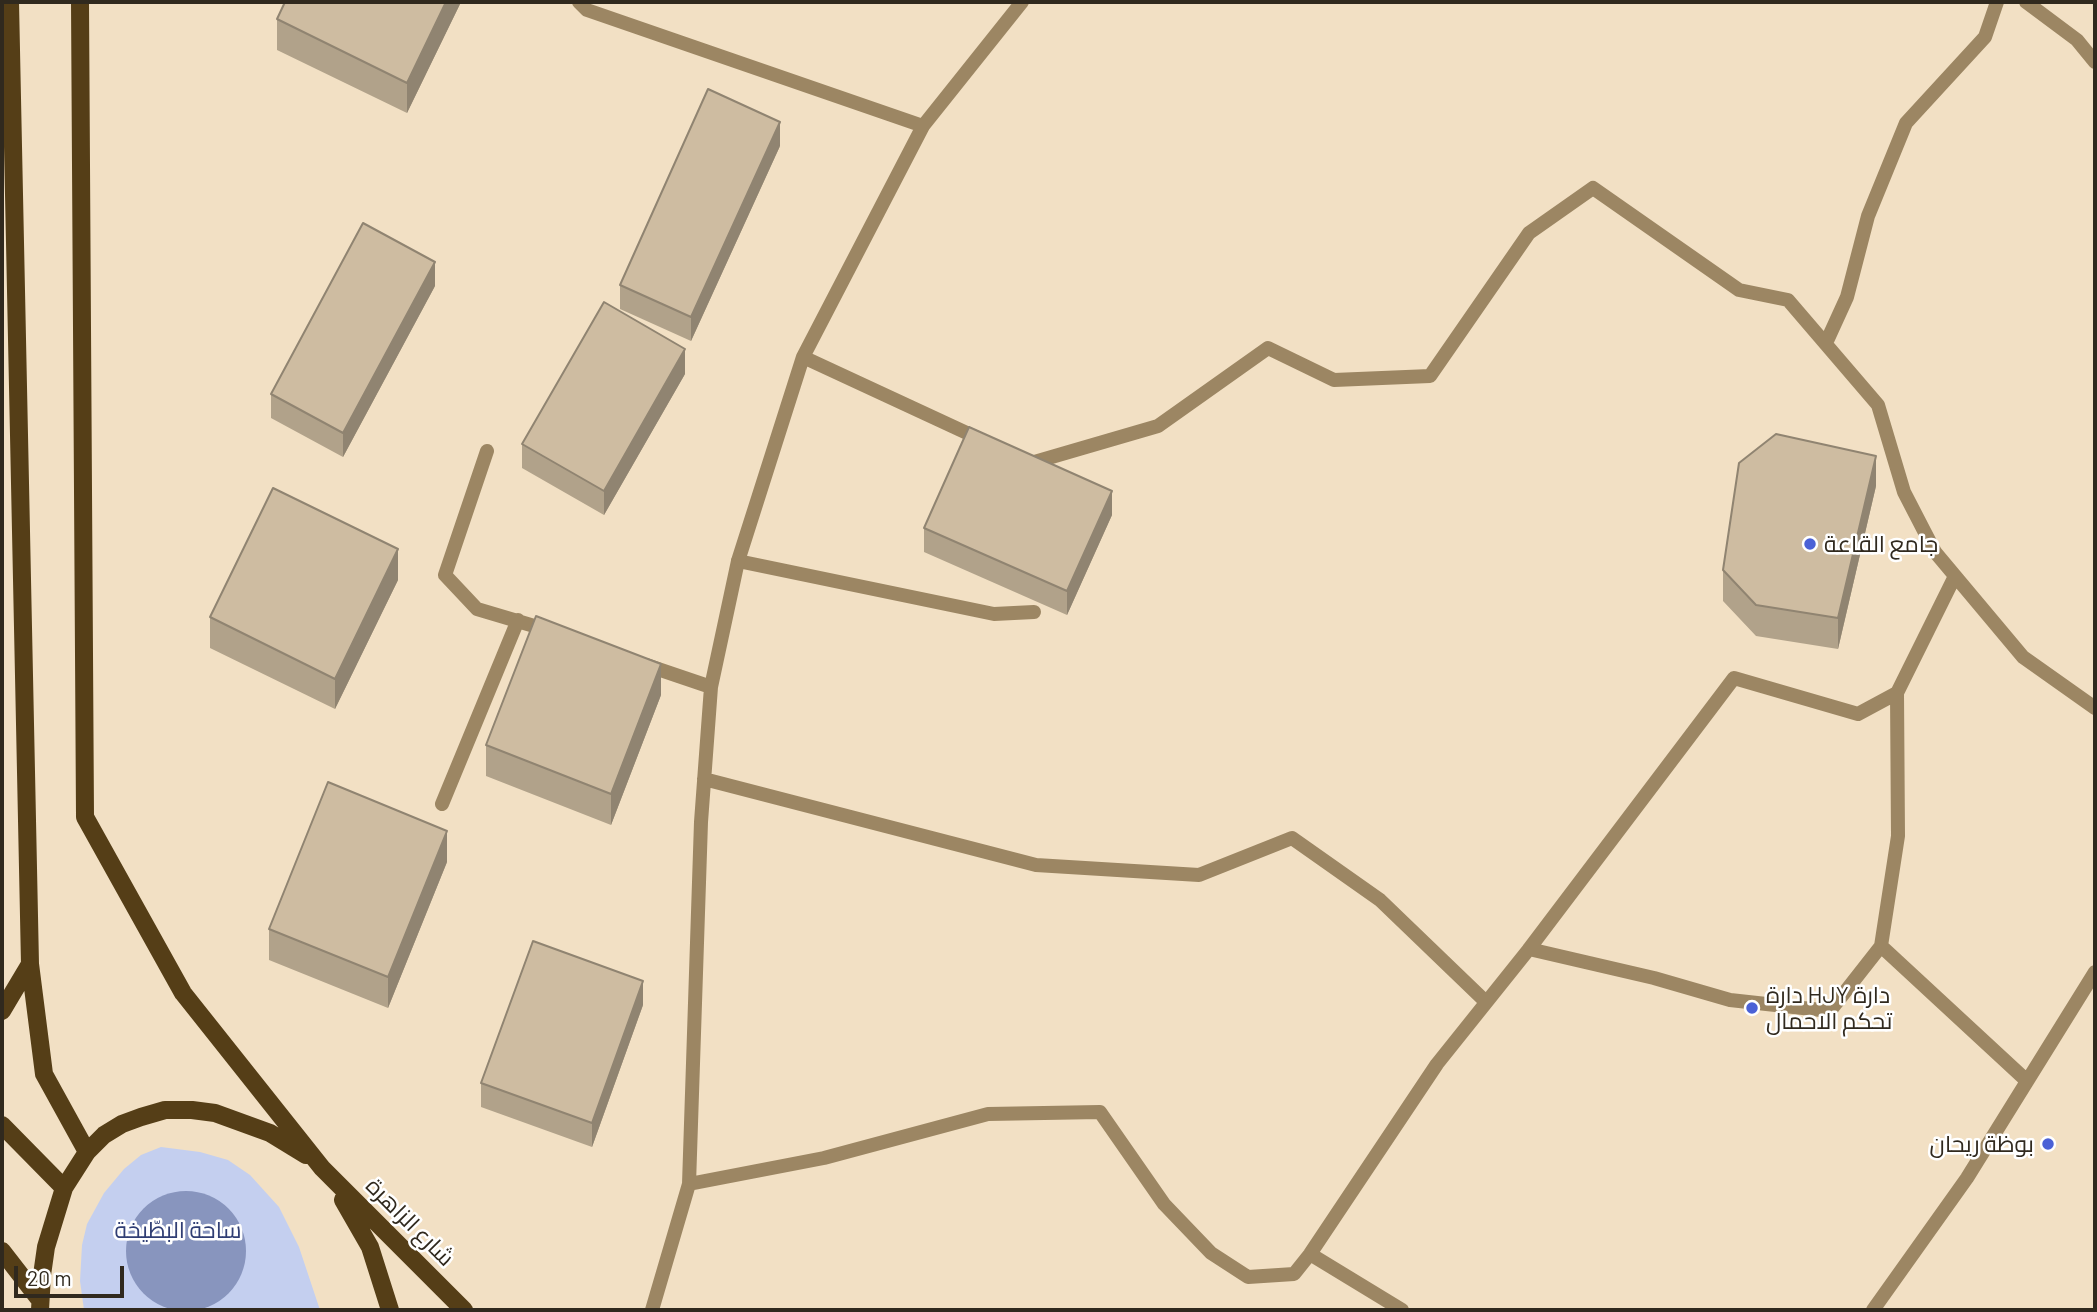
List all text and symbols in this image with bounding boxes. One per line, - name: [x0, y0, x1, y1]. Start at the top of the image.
- place label: جامع القاعة: [1824, 530, 1938, 558]
- marker: جامع القاعة: [1802, 536, 1818, 552]
- place label: دارة HJY دارة تحكم الاحمال: [1766, 981, 1892, 1035]
- marker: دارة HJY دارة تحكم الاحمال: [1744, 1000, 1760, 1016]
- place label: بوظة ريحان: [1930, 1130, 2034, 1158]
- marker: بوظة ريحان: [2040, 1136, 2056, 1152]
- street label: شارع الزاهرة: [360, 1172, 460, 1272]
- park label: ساحة البطّيخة: [115, 1216, 241, 1244]
- scale bar: [18, 1252, 128, 1296]
- text: 20 m: [27, 1265, 72, 1290]

